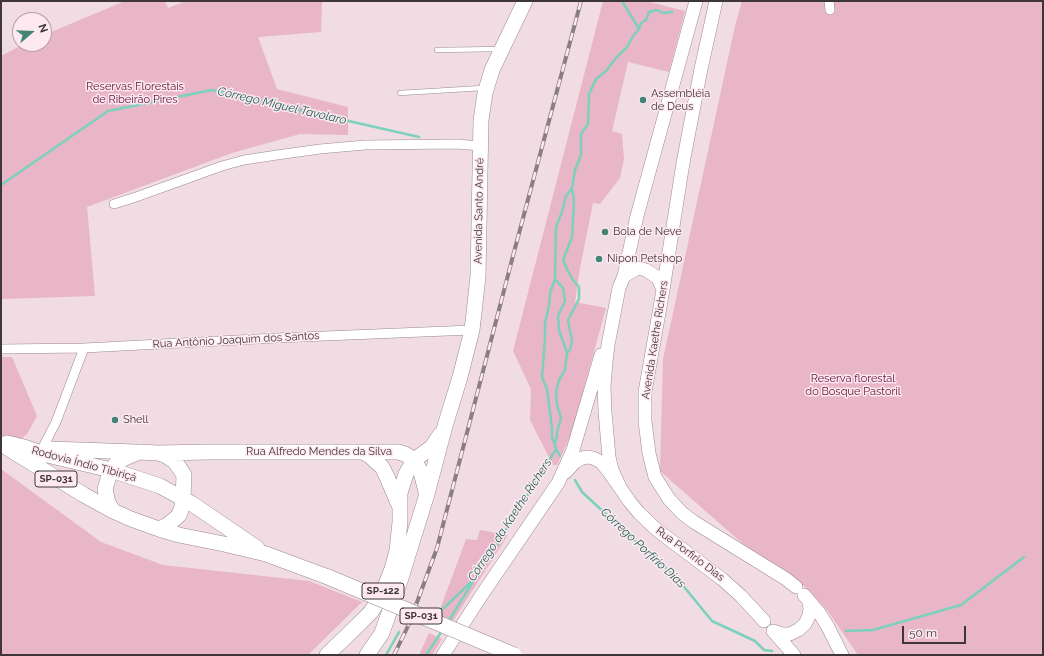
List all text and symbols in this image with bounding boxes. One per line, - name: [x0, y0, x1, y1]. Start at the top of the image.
- north arrow: [12, 12, 52, 52]
- text: N: [35, 22, 50, 34]
- park label: Reservas Florestais de Ribeirão Pires: [86, 80, 184, 106]
- water label: Córrego Miguel Tavolaro: [216, 84, 348, 128]
- place label: Assembléia de Deus: [651, 87, 710, 113]
- marker: Assembléia de Deus: [638, 95, 648, 105]
- street label: Avenida Santo André: [471, 158, 487, 264]
- place label: Bola de Neve: [613, 225, 682, 239]
- marker: Bola de Neve: [600, 227, 610, 237]
- place label: Nipon Petshop: [607, 252, 682, 266]
- marker: Nipon Petshop: [594, 254, 604, 264]
- street label: Avenida Kaethe Richers: [639, 280, 671, 400]
- street label: Rua Antônio Joaquim dos Santos: [152, 329, 320, 351]
- park label: Reserva florestal do Bosque Pastoril: [805, 372, 901, 398]
- place label: Shell: [123, 413, 149, 427]
- marker: Shell: [110, 415, 120, 425]
- street label: Rodovia Índio Tibiriçá: [30, 444, 138, 484]
- street label: Rua Alfredo Mendes da Silva: [246, 445, 392, 459]
- water label: Córrego da Kaethe Richers: [465, 456, 555, 584]
- road number: SP-031: [35, 471, 77, 487]
- water label: Córrego Porfírio Dias: [598, 505, 688, 591]
- street label: Rua Porfirio Dias: [653, 524, 727, 584]
- road number: SP-122: [362, 583, 404, 599]
- road number: SP-031: [400, 608, 442, 624]
- scale bar: [904, 618, 968, 644]
- text: 50 m: [909, 626, 937, 640]

